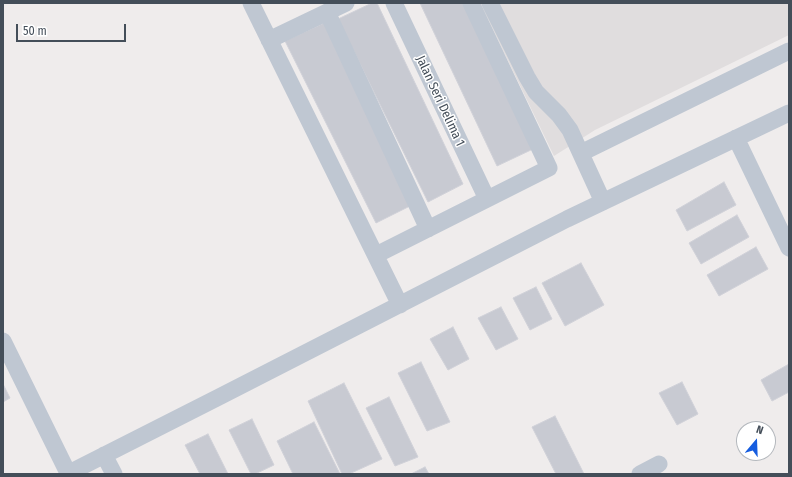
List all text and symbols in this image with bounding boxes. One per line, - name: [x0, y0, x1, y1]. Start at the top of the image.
- scale bar: [18, 16, 128, 42]
- text: 50 m: [23, 24, 47, 38]
- street label: Jalan Seri Delima 1: [412, 53, 468, 149]
- north arrow: [736, 421, 776, 461]
- text: N: [755, 423, 765, 437]

